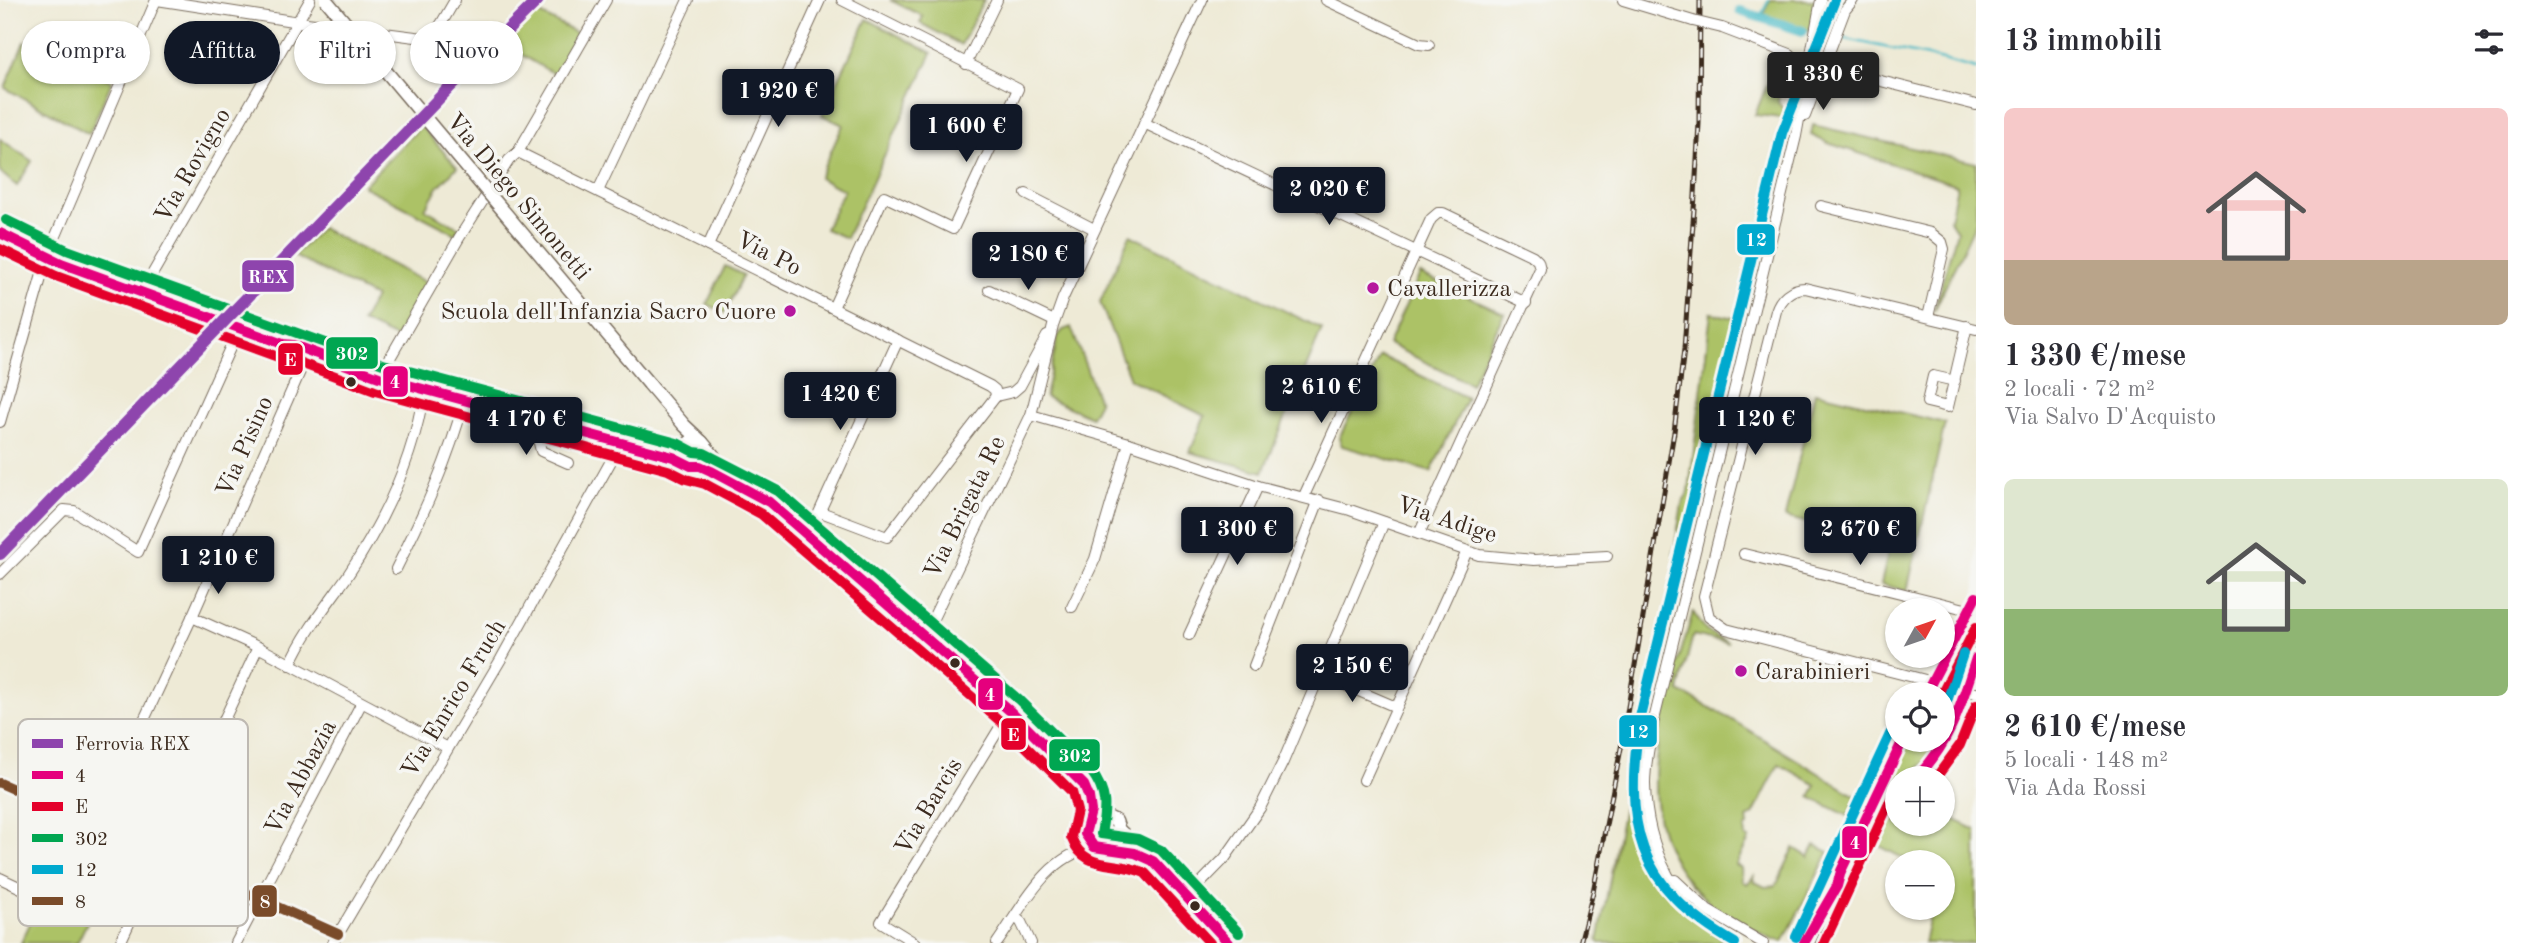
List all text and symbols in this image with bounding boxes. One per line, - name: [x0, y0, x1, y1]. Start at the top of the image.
- chip: Compra: [21, 21, 150, 84]
- chip: Affitta: [164, 21, 280, 84]
- chip: Filtri: [294, 21, 396, 84]
- chip: Nuovo: [410, 21, 523, 84]
- icon: filters: [2470, 23, 2508, 61]
- text: 13 immobili: [2004, 27, 2162, 57]
- pin: 1 330 €: [1758, 52, 1888, 112]
- text: 1 330 €: [1783, 63, 1863, 86]
- pin: 1 920 €: [713, 69, 843, 129]
- text: 1 920 €: [738, 80, 818, 103]
- pin: 1 600 €: [901, 104, 1031, 164]
- street label: Via Rovigno: [151, 105, 236, 227]
- street label: Via Diego Simonetti: [441, 109, 594, 285]
- text: 1 600 €: [926, 115, 1006, 138]
- icon: home: [2193, 153, 2319, 279]
- pin: 2 020 €: [1264, 168, 1394, 227]
- text: 2 020 €: [1289, 178, 1369, 201]
- line badge: 12: [1736, 223, 1776, 256]
- street label: Via Po: [732, 228, 805, 281]
- pin: 2 180 €: [963, 232, 1093, 292]
- text: 12: [1745, 232, 1767, 251]
- text: 2 180 €: [988, 243, 1068, 266]
- line badge: REX: [241, 259, 295, 293]
- text: REX: [247, 269, 289, 288]
- place label: Cavallerizza: [1387, 278, 1511, 302]
- marker: Cavallerizza: [1365, 280, 1381, 296]
- place label: Scuola dell'Infanzia Sacro Cuore: [440, 301, 776, 325]
- marker: Scuola dell'Infanzia Sacro Cuore: [782, 303, 798, 319]
- line badge: 302: [325, 336, 379, 370]
- line badge: E: [277, 342, 304, 376]
- text: 1 330 €/mese: [2004, 342, 2187, 372]
- text: 302: [335, 346, 369, 365]
- text: E: [283, 352, 297, 371]
- line badge: 4: [382, 365, 409, 398]
- pin: 2 610 €: [1256, 366, 1386, 425]
- pin: 1 420 €: [775, 372, 905, 432]
- text: 4: [389, 374, 401, 393]
- unlabelled marker: [344, 375, 358, 389]
- text: 2 610 €: [1281, 376, 1361, 399]
- text: 2 locali · 72 m²: [2004, 378, 2155, 401]
- text: 1 420 €: [800, 383, 880, 406]
- street label: Via Pisino: [213, 393, 279, 501]
- pin: 4 170 €: [461, 398, 591, 457]
- pin: 1 120 €: [1690, 398, 1820, 457]
- text: Via Salvo D'Acquisto: [2004, 406, 2216, 429]
- text: 4 170 €: [486, 408, 566, 431]
- text: 1 120 €: [1715, 408, 1795, 431]
- street label: Via Brigata Re: [921, 433, 1011, 583]
- street label: Via Adige: [1393, 493, 1499, 548]
- pin: 1 300 €: [1172, 508, 1302, 567]
- pin: 2 670 €: [1795, 508, 1925, 567]
- text: 1 300 €: [1197, 518, 1277, 541]
- text: 2 670 €: [1820, 518, 1900, 541]
- icon: home: [2193, 524, 2319, 650]
- pin: 1 210 €: [153, 536, 283, 596]
- text: 1 210 €: [178, 547, 258, 570]
- north arrow: [1885, 598, 1955, 668]
- map controls: [1885, 598, 1955, 920]
- street label: Via Enrico Fruch: [398, 616, 511, 782]
- pin: 2 150 €: [1287, 644, 1417, 704]
- text: 2 150 €: [1312, 655, 1392, 678]
- unlabelled marker: [948, 656, 962, 670]
- place label: Carabinieri: [1755, 661, 1870, 685]
- marker: Carabinieri: [1733, 663, 1749, 679]
- line badge: 4: [977, 677, 1004, 711]
- button: locate: [1885, 682, 1955, 752]
- text: 4: [984, 687, 996, 706]
- text: 2 610 €/mese: [2004, 713, 2187, 743]
- line badge: 12: [1618, 714, 1658, 748]
- street label: Via Abbazia: [262, 716, 342, 839]
- line badge: E: [1000, 717, 1027, 751]
- legend: [18, 719, 248, 926]
- text: 12: [1627, 724, 1649, 743]
- text: E: [1006, 727, 1020, 746]
- text: Ferrovia REX: [75, 736, 190, 755]
- line badge: 302: [1048, 738, 1101, 772]
- text: 302: [1058, 748, 1092, 767]
- text: 5 locali · 148 m²: [2004, 749, 2168, 772]
- street label: Via Barcis: [892, 754, 968, 860]
- button: +: [1885, 766, 1955, 836]
- text: 4: [75, 768, 86, 787]
- text: Via Ada Rossi: [2004, 777, 2146, 800]
- text: E: [75, 799, 88, 818]
- line badge: 4: [1841, 825, 1868, 859]
- text: 302: [75, 831, 108, 850]
- text: 4: [1849, 835, 1861, 854]
- button: −: [1885, 850, 1955, 920]
- text: 12: [75, 862, 97, 881]
- line badge: 8: [251, 884, 278, 918]
- text: 8: [75, 894, 86, 913]
- text: 8: [259, 894, 271, 913]
- unlabelled marker: [1188, 899, 1202, 913]

